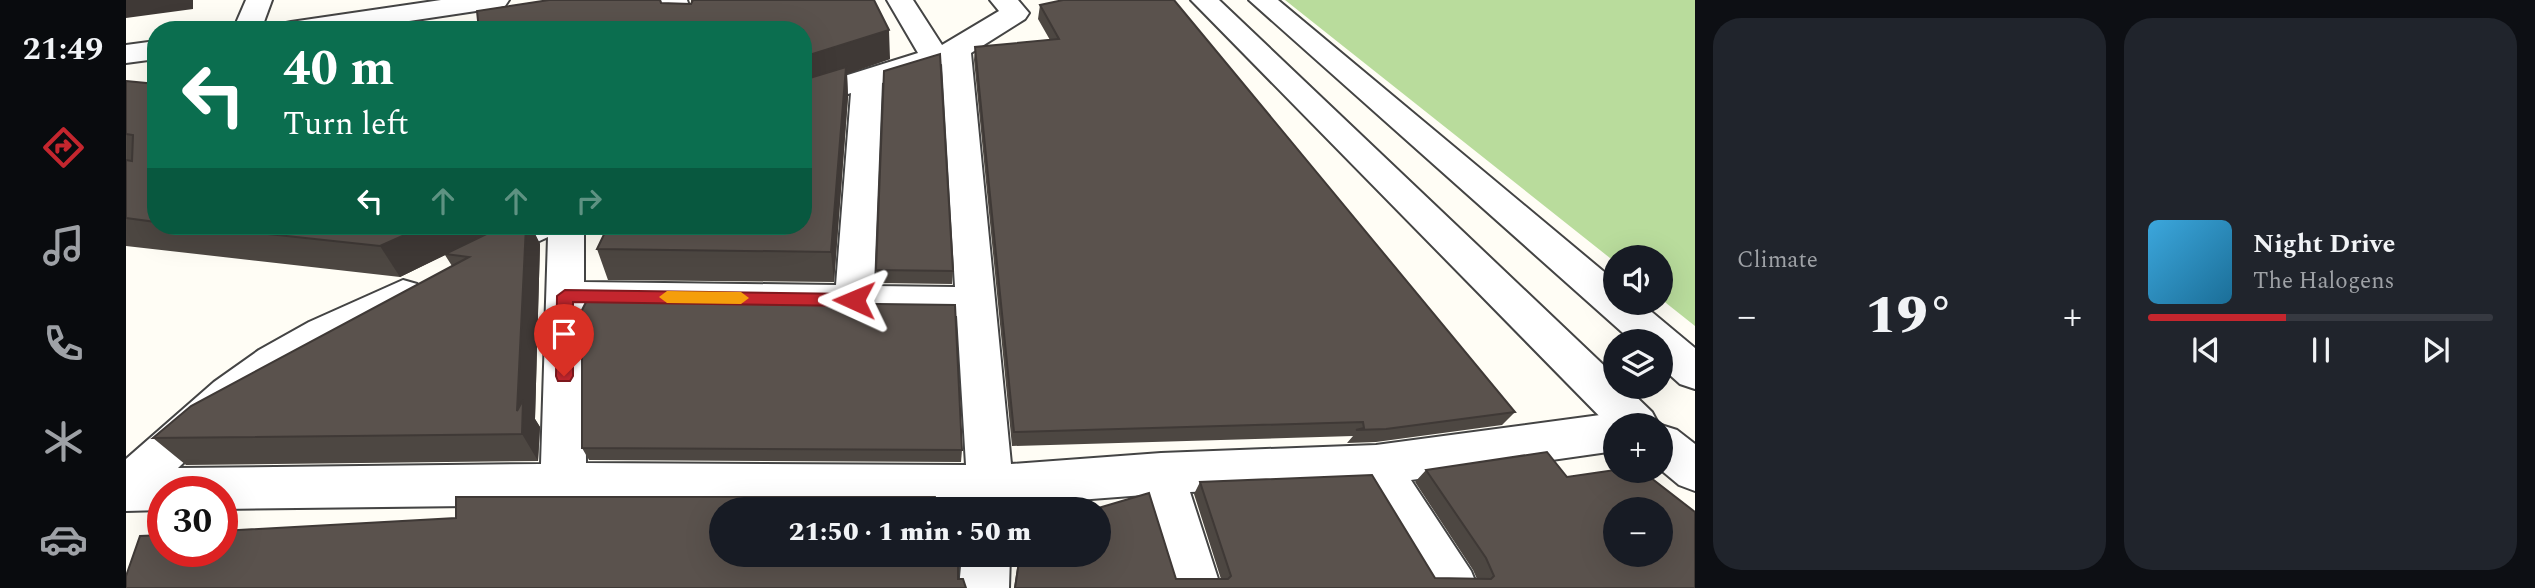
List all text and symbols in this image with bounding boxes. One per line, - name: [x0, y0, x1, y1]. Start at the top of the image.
- text: 21:49: [23, 25, 103, 74]
- text: 40 m: [283, 32, 394, 107]
- icon: left: [168, 49, 259, 140]
- text: Turn left: [283, 100, 409, 149]
- icon: directions: [39, 123, 88, 172]
- icon: left: [351, 182, 389, 220]
- icon: ahead: [424, 182, 462, 220]
- icon: ahead: [497, 182, 535, 220]
- icon: right: [570, 182, 608, 220]
- icon: music: [39, 221, 88, 270]
- text: Night Drive: [2253, 224, 2395, 264]
- text: Climate: [1737, 243, 1818, 278]
- map controls: [1603, 245, 1673, 567]
- button: sound: [1603, 245, 1673, 315]
- position arrow: [817, 263, 891, 337]
- text: The Halogens: [2253, 264, 2395, 299]
- text: 19°: [1865, 277, 1954, 356]
- text: −: [1737, 288, 1756, 346]
- text: +: [2063, 288, 2082, 346]
- pin: [534, 304, 594, 376]
- icon: arrive: [545, 315, 583, 353]
- icon: phone: [39, 319, 88, 368]
- button: layers: [1603, 329, 1673, 399]
- icon: previous: [2187, 331, 2225, 369]
- icon: pause: [2302, 331, 2340, 369]
- icon: next: [2417, 331, 2455, 369]
- button: +: [1603, 413, 1673, 483]
- icon: climate: [39, 417, 88, 466]
- speed limit sign: 30: [147, 476, 238, 567]
- button: −: [1603, 497, 1673, 567]
- text: 21:50 · 1 min · 50 m: [789, 512, 1031, 552]
- icon: car: [39, 515, 88, 564]

